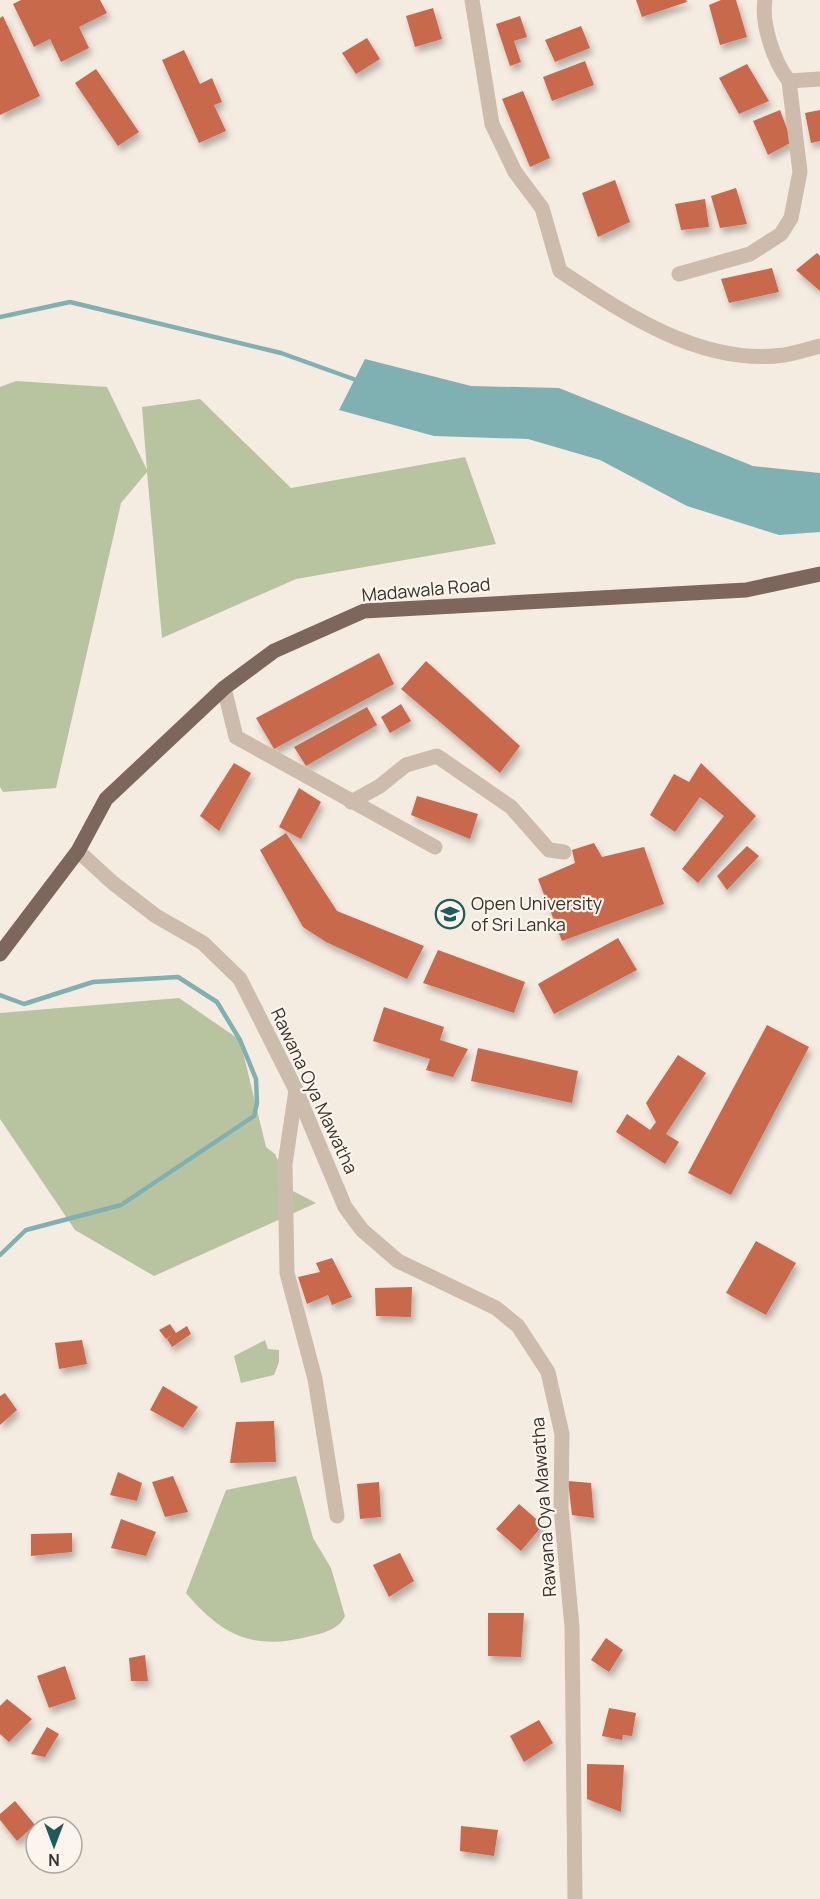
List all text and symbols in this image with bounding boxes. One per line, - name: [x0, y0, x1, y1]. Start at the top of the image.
- street label: Madawala Road: [361, 571, 491, 607]
- place label: Open University of Sri Lanka: [471, 891, 603, 936]
- school or university icon: Open University of Sri Lanka: [434, 898, 466, 930]
- street label: Rawana Oya Mawatha: [266, 1004, 364, 1177]
- street label: Rawana Oya Mawatha: [525, 1416, 561, 1598]
- north arrow: [24, 1815, 84, 1875]
- text: N: [48, 1849, 60, 1871]

